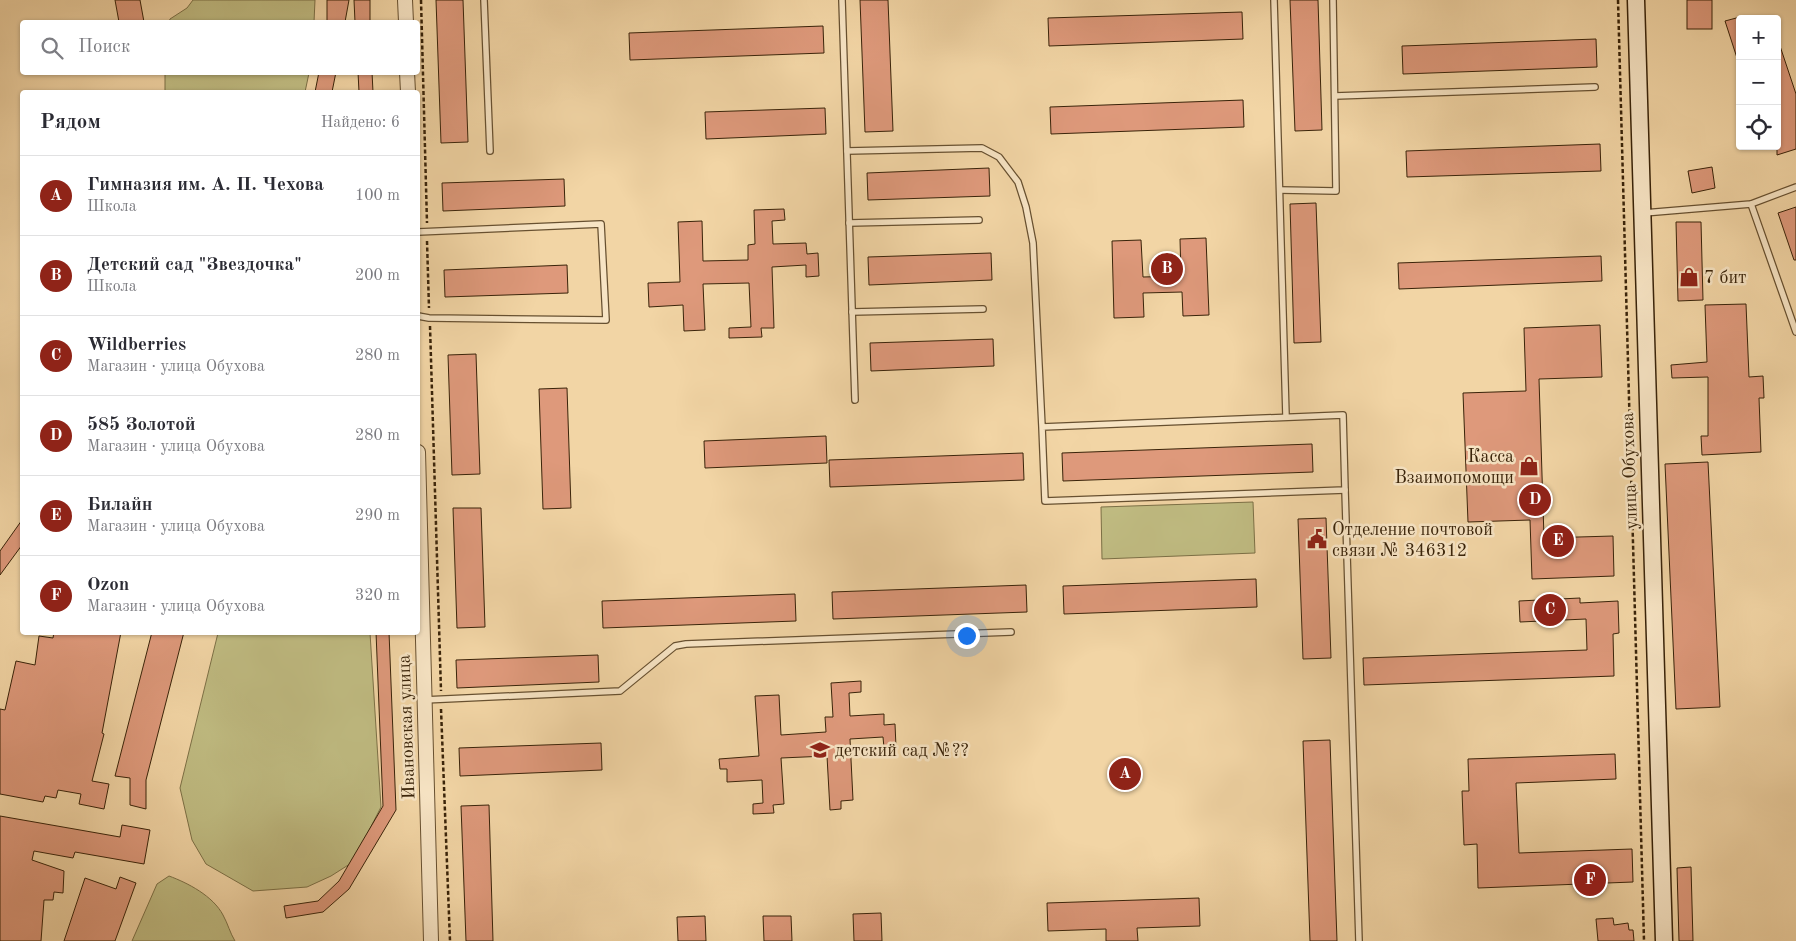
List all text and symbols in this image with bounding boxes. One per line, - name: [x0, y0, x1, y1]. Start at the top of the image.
- map controls: [1736, 15, 1781, 150]
- button: +: [1736, 15, 1781, 60]
- search box: [20, 20, 420, 75]
- icon: search: [38, 34, 66, 62]
- text: Поиск: [78, 38, 130, 57]
- button: −: [1736, 60, 1781, 105]
- button: locate: [1736, 105, 1781, 150]
- text: Рядом: [40, 112, 101, 133]
- text: Найдено: 6: [321, 115, 400, 131]
- text: Гимназия им. А. П. Чехова: [87, 176, 324, 195]
- text: A: [50, 188, 62, 204]
- text: 100 m: [355, 188, 400, 204]
- text: Школа: [87, 199, 137, 215]
- pin: B: [1151, 250, 1183, 288]
- text: Детский сад "Звездочка": [87, 256, 302, 275]
- shop icon: 7 бит: [1678, 266, 1700, 288]
- text: B: [50, 268, 62, 284]
- text: 200 m: [355, 268, 400, 284]
- place label: 7 бит: [1704, 269, 1747, 287]
- text: Школа: [87, 279, 137, 295]
- text: Wildberries: [87, 336, 186, 355]
- text: C: [51, 348, 61, 364]
- text: 280 m: [355, 348, 400, 364]
- text: Магазин · улица Обухова: [87, 359, 265, 375]
- street label: улица Обухова: [1619, 412, 1641, 530]
- text: 585 Золотой: [87, 416, 196, 435]
- text: D: [50, 428, 62, 444]
- text: 280 m: [355, 428, 400, 444]
- text: Магазин · улица Обухова: [87, 439, 265, 455]
- place label: Касса Взаимопомощи: [1394, 448, 1514, 487]
- shop icon: Касса Взаимопомощи: [1518, 455, 1540, 477]
- pin: D: [1519, 481, 1551, 519]
- text: Билайн: [87, 496, 153, 515]
- text: E: [50, 508, 62, 524]
- text: 290 m: [355, 508, 400, 524]
- text: Магазин · улица Обухова: [87, 519, 265, 535]
- place label: Отделение почтовой связи № 346312: [1332, 521, 1493, 560]
- pin: E: [1542, 522, 1574, 560]
- public building icon: Отделение почтовой связи № 346312: [1306, 528, 1328, 550]
- text: Ozon: [87, 576, 129, 595]
- text: F: [51, 588, 61, 604]
- text: 320 m: [355, 588, 400, 604]
- pin: C: [1534, 591, 1566, 629]
- text: Магазин · улица Обухова: [87, 599, 265, 615]
- your location: [954, 623, 980, 649]
- street label: Ивановская улица: [395, 654, 419, 800]
- school or university icon: детский сад №??: [809, 739, 831, 761]
- place label: детский сад №??: [835, 742, 969, 760]
- pin: A: [1109, 755, 1141, 793]
- pin: F: [1574, 861, 1606, 899]

